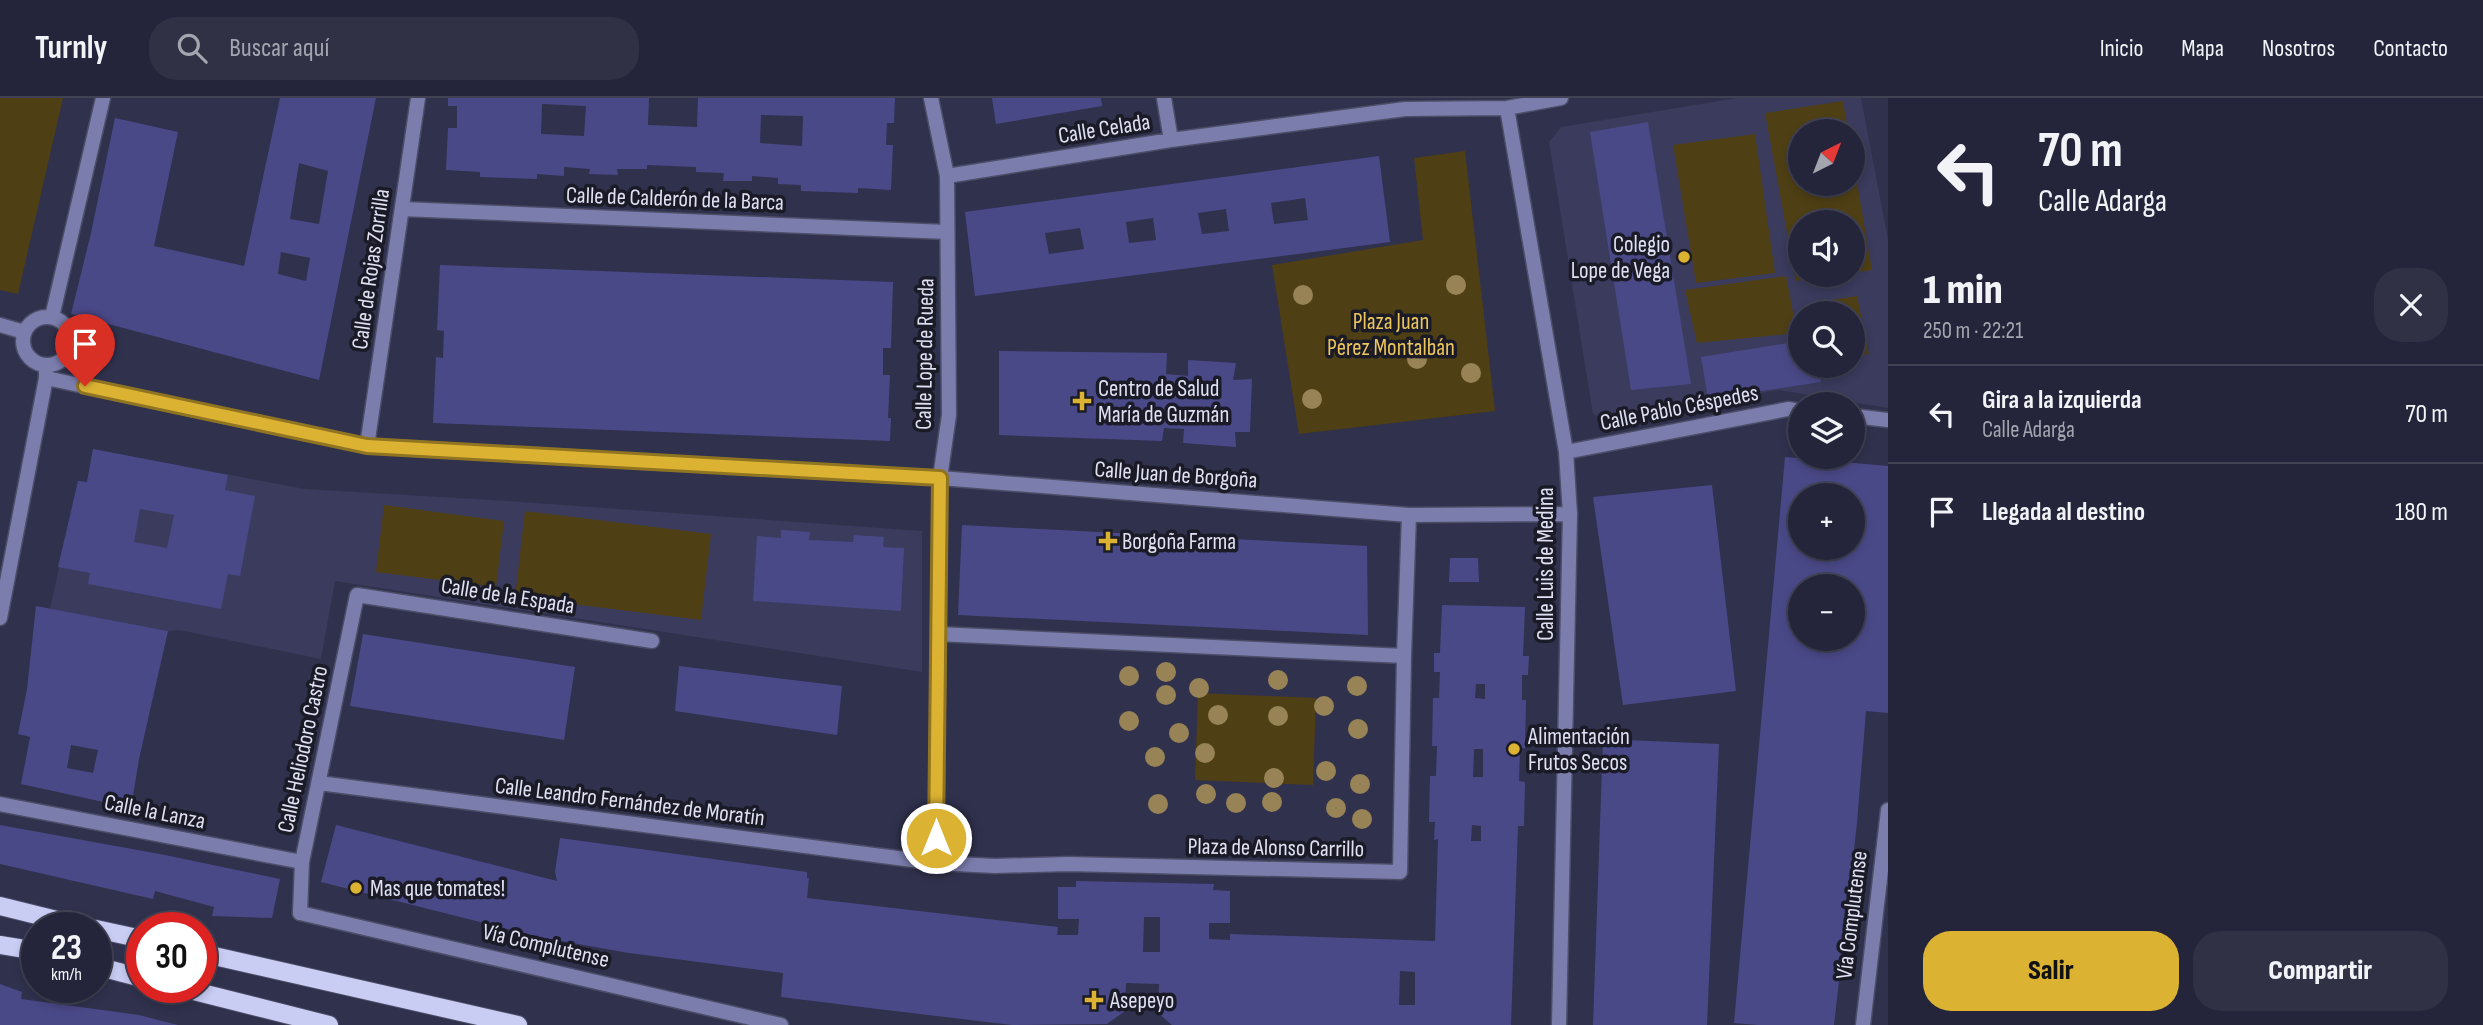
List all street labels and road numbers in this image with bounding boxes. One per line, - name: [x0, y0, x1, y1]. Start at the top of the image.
- street label: Calle Celada: [1056, 108, 1152, 150]
- street label: Calle de Calderón de la Barca: [566, 181, 784, 217]
- street label: Calle de Rojas Zorrilla: [346, 187, 396, 351]
- street label: Calle Lope de Rueda: [910, 278, 940, 430]
- street label: Calle Pablo Céspedes: [1598, 379, 1761, 437]
- street label: Calle Juan de Borgoña: [1093, 455, 1258, 495]
- street label: Calle Luis de Medina: [1532, 487, 1560, 641]
- street label: Calle de la Espada: [439, 572, 577, 620]
- street label: Calle Heliodoro Castro: [272, 663, 334, 835]
- street label: Calle Leandro Fernández de Moratín: [493, 772, 766, 832]
- street label: Calle la Lanza: [102, 788, 208, 835]
- street label: Plaza de Alonso Carrillo: [1187, 832, 1365, 864]
- street label: Vía Complutense: [1830, 849, 1874, 981]
- street label: Vía Complutense: [480, 918, 612, 974]

